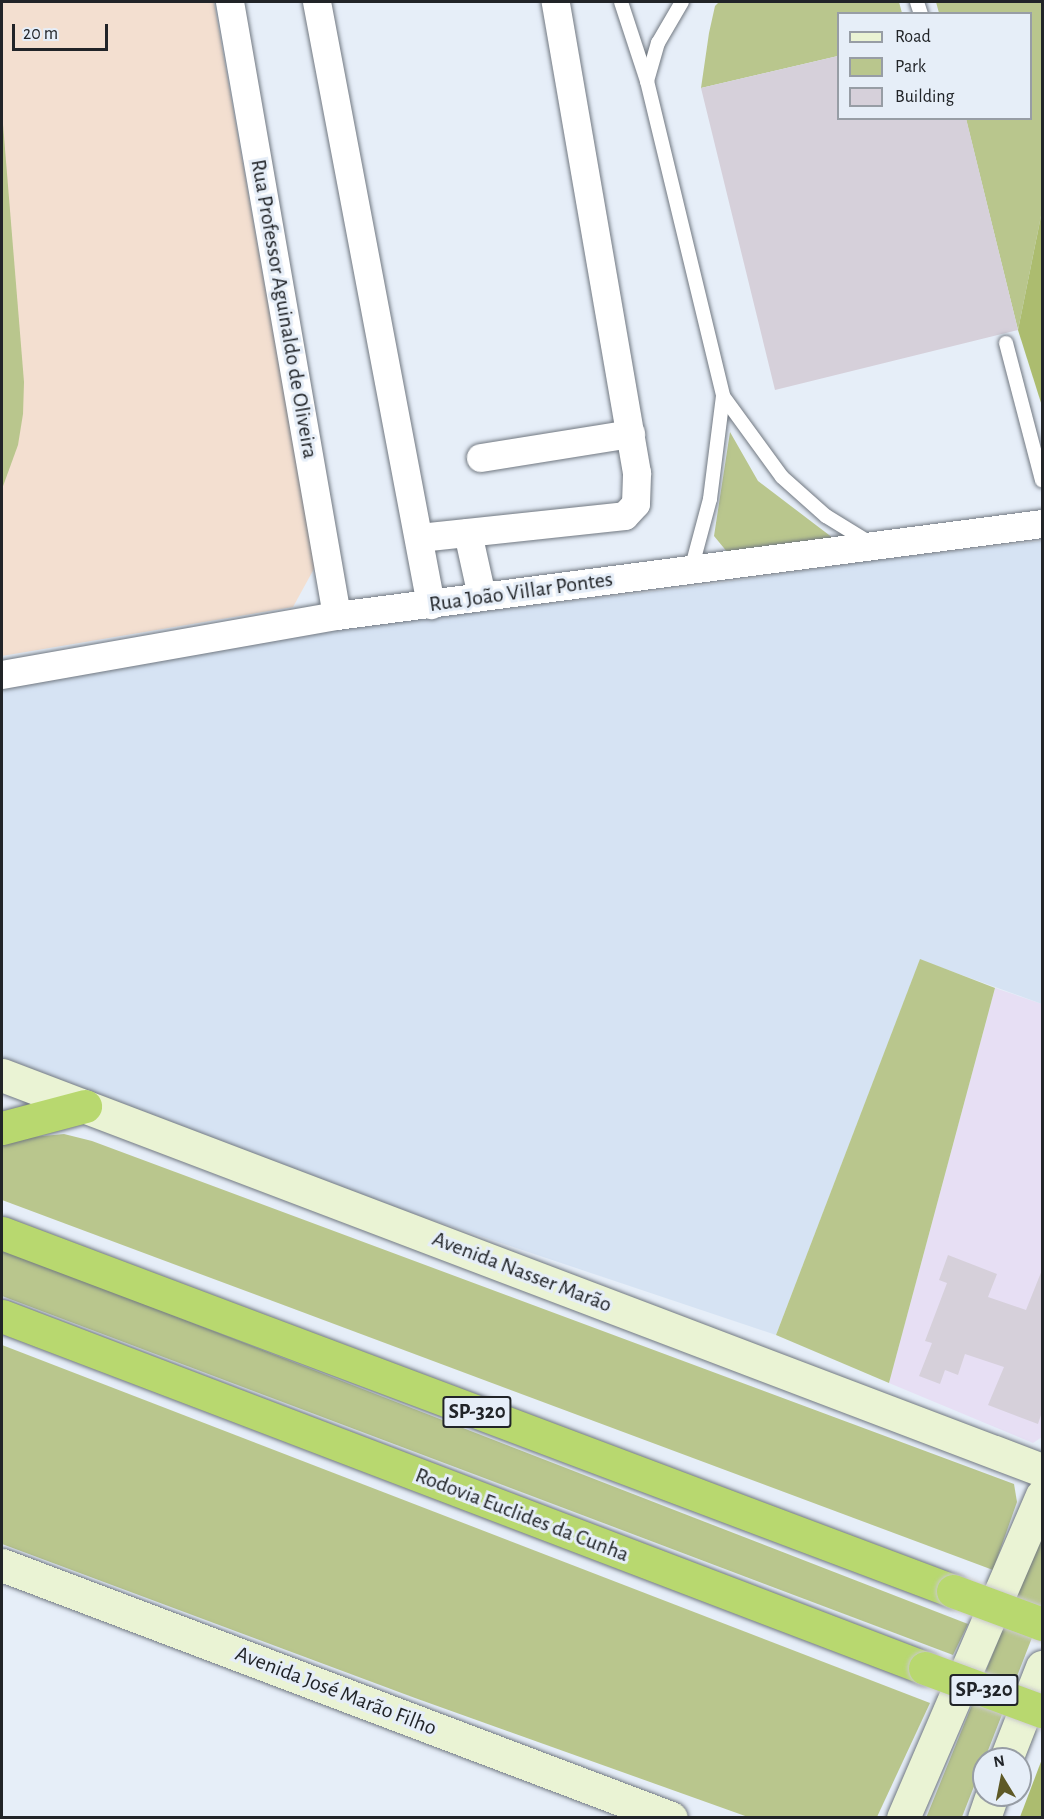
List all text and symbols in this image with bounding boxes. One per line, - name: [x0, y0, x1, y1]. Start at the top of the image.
- scale bar: [15, 12, 111, 50]
- legend: [837, 12, 1032, 120]
- text: 20 m: [23, 25, 58, 43]
- text: Road: [895, 28, 931, 46]
- text: Park: [895, 58, 926, 76]
- text: Building: [895, 88, 954, 106]
- street label: Rua Professor Aguinaldo de Oliveira: [245, 157, 323, 461]
- street label: Rua João Villar Pontes: [427, 566, 615, 618]
- street label: Avenida Nasser Marão: [429, 1226, 615, 1318]
- road number: SP-320: [441, 1394, 513, 1430]
- street label: Rodovia Euclides da Cunha: [411, 1462, 633, 1568]
- street label: Avenida José Marão Filho: [232, 1640, 440, 1742]
- road number: SP-320: [948, 1672, 1020, 1708]
- north arrow: [972, 1747, 1032, 1807]
- text: N: [992, 1752, 1006, 1770]

